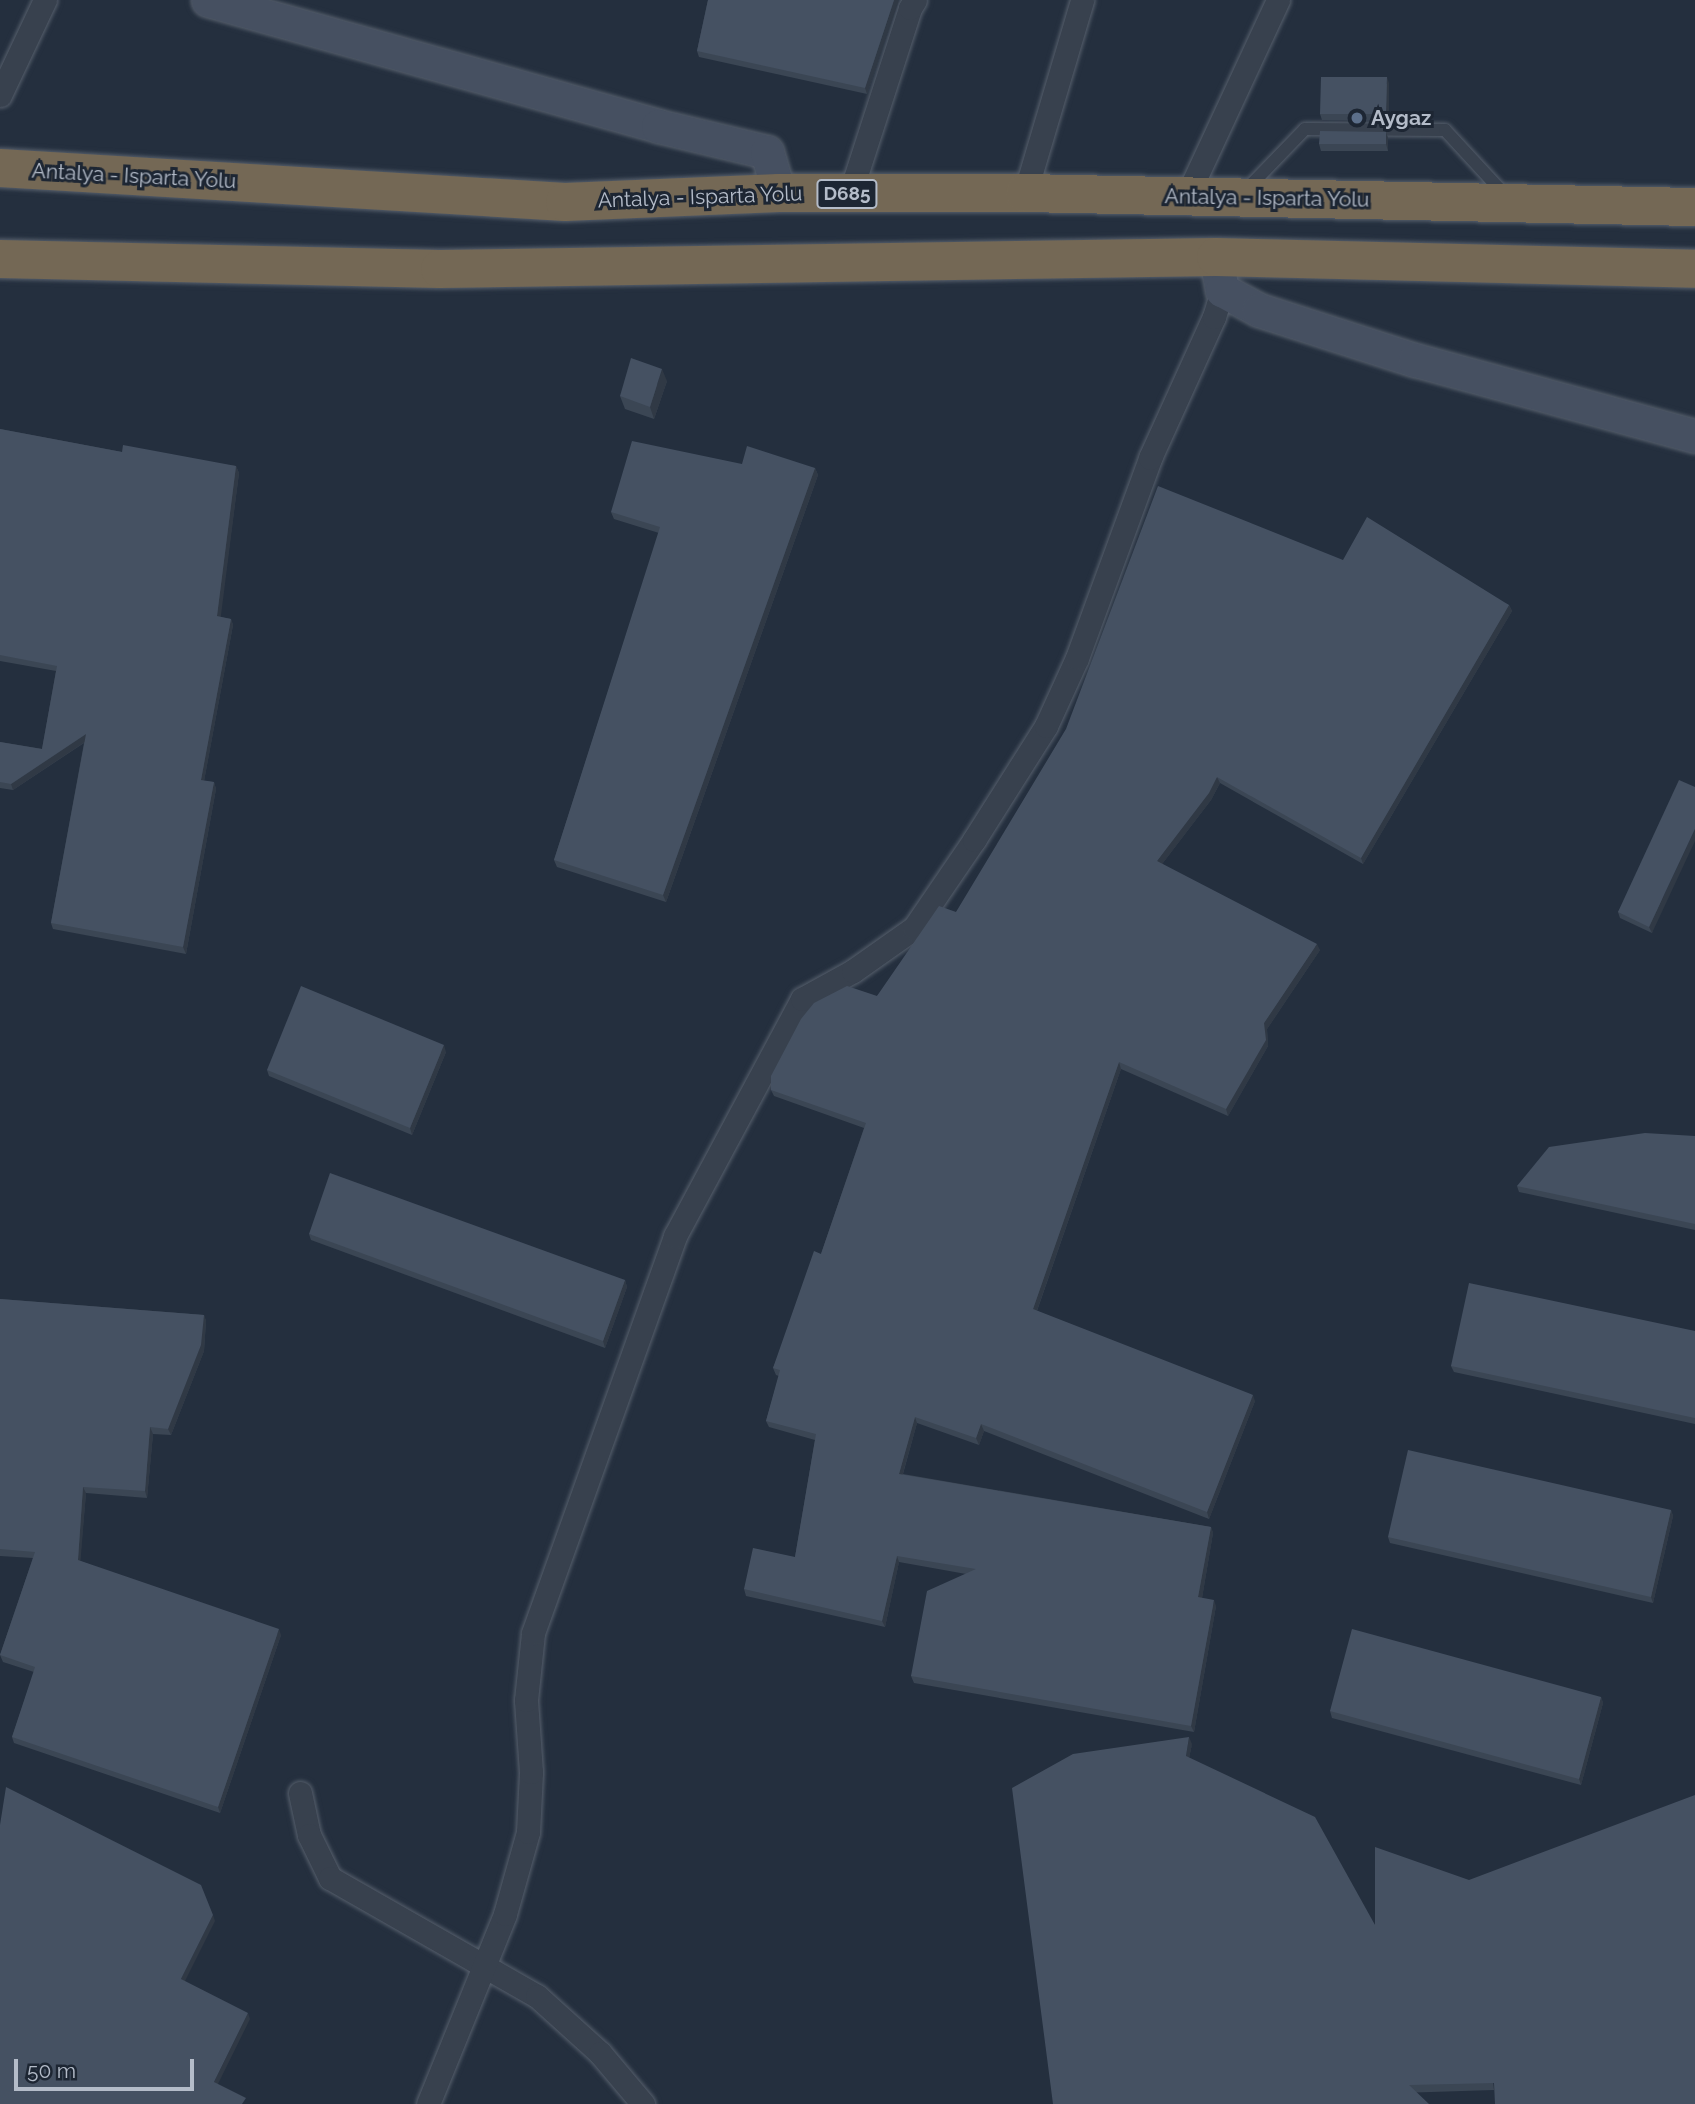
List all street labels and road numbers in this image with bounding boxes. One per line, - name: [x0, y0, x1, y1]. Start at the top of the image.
- street label: Antalya - Isparta Yolu: [31, 158, 237, 194]
- road number: D685: [816, 178, 878, 210]
- street label: Antalya - Isparta Yolu: [597, 181, 803, 213]
- street label: Antalya - Isparta Yolu: [1164, 184, 1370, 212]

